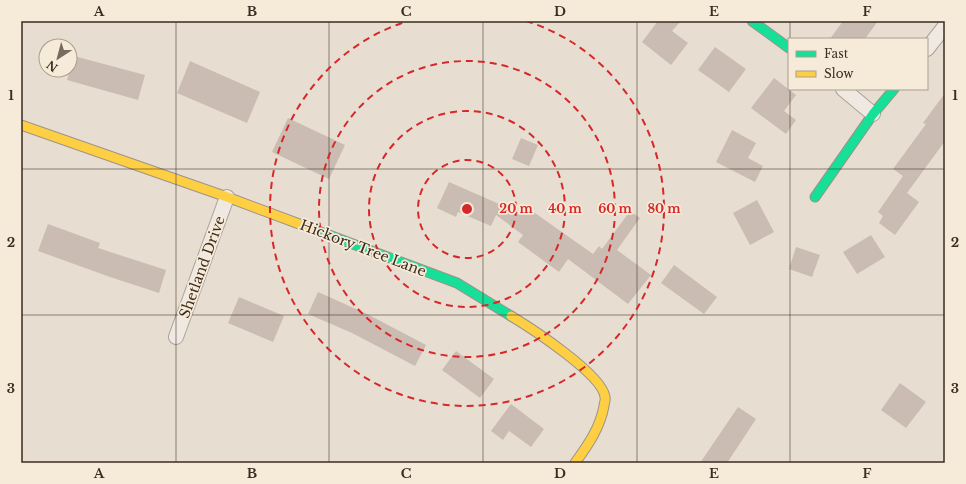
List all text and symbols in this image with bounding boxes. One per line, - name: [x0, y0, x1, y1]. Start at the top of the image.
- text: A: [93, 3, 105, 20]
- text: B: [247, 3, 257, 20]
- text: C: [401, 3, 412, 20]
- text: D: [554, 3, 566, 20]
- text: E: [709, 3, 719, 20]
- text: F: [863, 3, 872, 20]
- north arrow: [38, 38, 78, 78]
- legend: [788, 38, 928, 90]
- text: Fast: [824, 46, 849, 61]
- text: N: [43, 57, 60, 75]
- text: Slow: [824, 66, 854, 81]
- text: 1: [8, 87, 14, 104]
- text: 1: [952, 87, 958, 104]
- text: 20 m: [499, 201, 533, 216]
- text: 40 m: [548, 201, 582, 216]
- text: 60 m: [598, 201, 633, 216]
- text: 80 m: [647, 201, 681, 216]
- centre of rings: [460, 202, 474, 216]
- street label: Shetland Drive: [175, 213, 229, 321]
- street label: Hickory Tree Lane: [297, 216, 429, 280]
- text: 2: [7, 234, 15, 251]
- text: 2: [951, 234, 959, 251]
- text: 3: [7, 380, 15, 397]
- text: 3: [951, 380, 959, 397]
- text: A: [93, 465, 105, 482]
- text: B: [247, 465, 257, 482]
- text: C: [401, 465, 412, 482]
- text: D: [554, 465, 566, 482]
- text: E: [709, 465, 719, 482]
- text: F: [863, 465, 872, 482]

